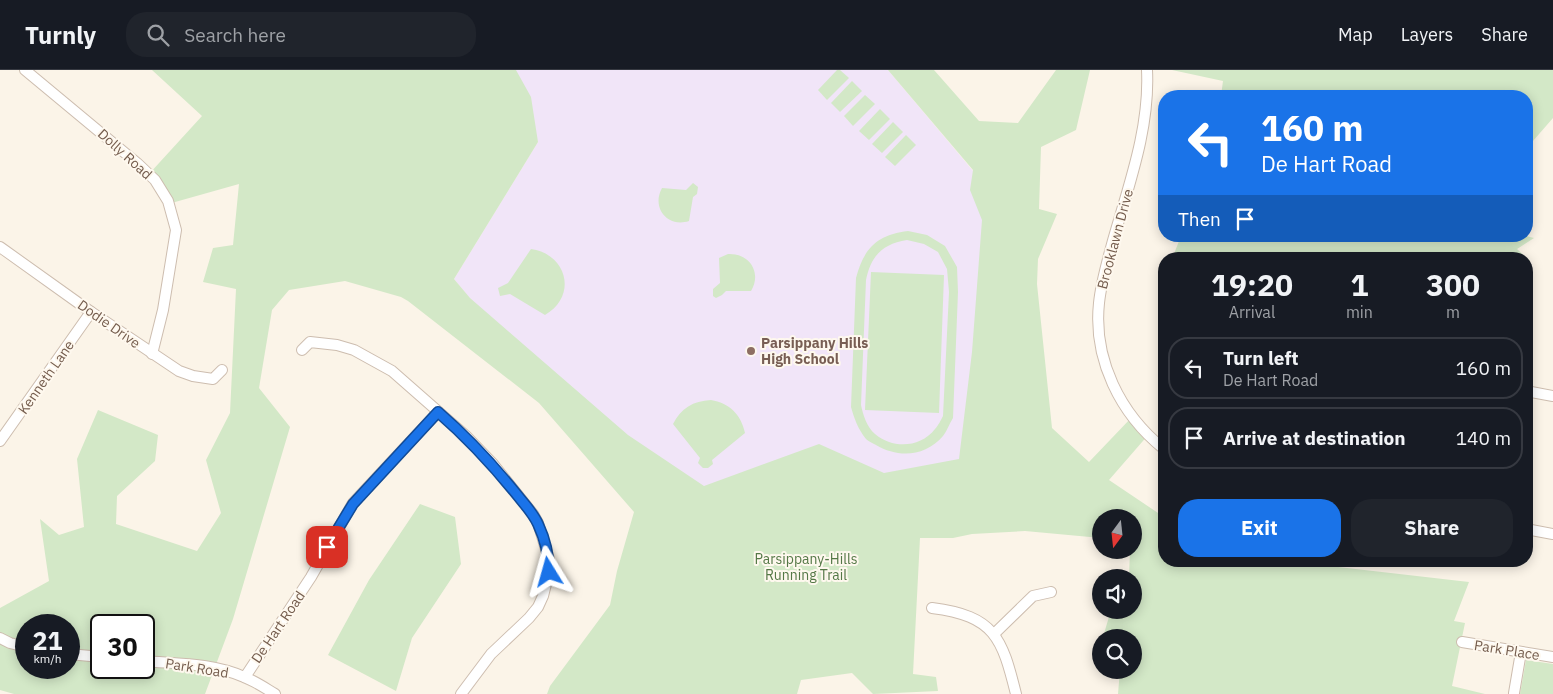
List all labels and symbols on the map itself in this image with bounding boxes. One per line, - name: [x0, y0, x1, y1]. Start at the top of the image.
- street label: Dolly Road: [94, 125, 156, 183]
- street label: Brooklawn Drive: [1093, 187, 1137, 291]
- street label: Dodie Drive: [74, 296, 144, 352]
- place label: Parsippany Hills High School: [761, 334, 868, 368]
- street label: Kenneth Lane: [14, 336, 78, 417]
- marker: Parsippany Hills High School: [745, 345, 757, 357]
- north arrow: [1092, 509, 1142, 559]
- pin: [306, 526, 348, 568]
- position arrow: [522, 545, 574, 597]
- park label: Parsippany-Hills Running Trail: [754, 550, 858, 584]
- street label: De Hart Road: [247, 587, 309, 667]
- speed limit sign: 30: [90, 614, 155, 679]
- street label: Park Place: [1473, 636, 1541, 664]
- street label: Park Road: [164, 654, 230, 682]

